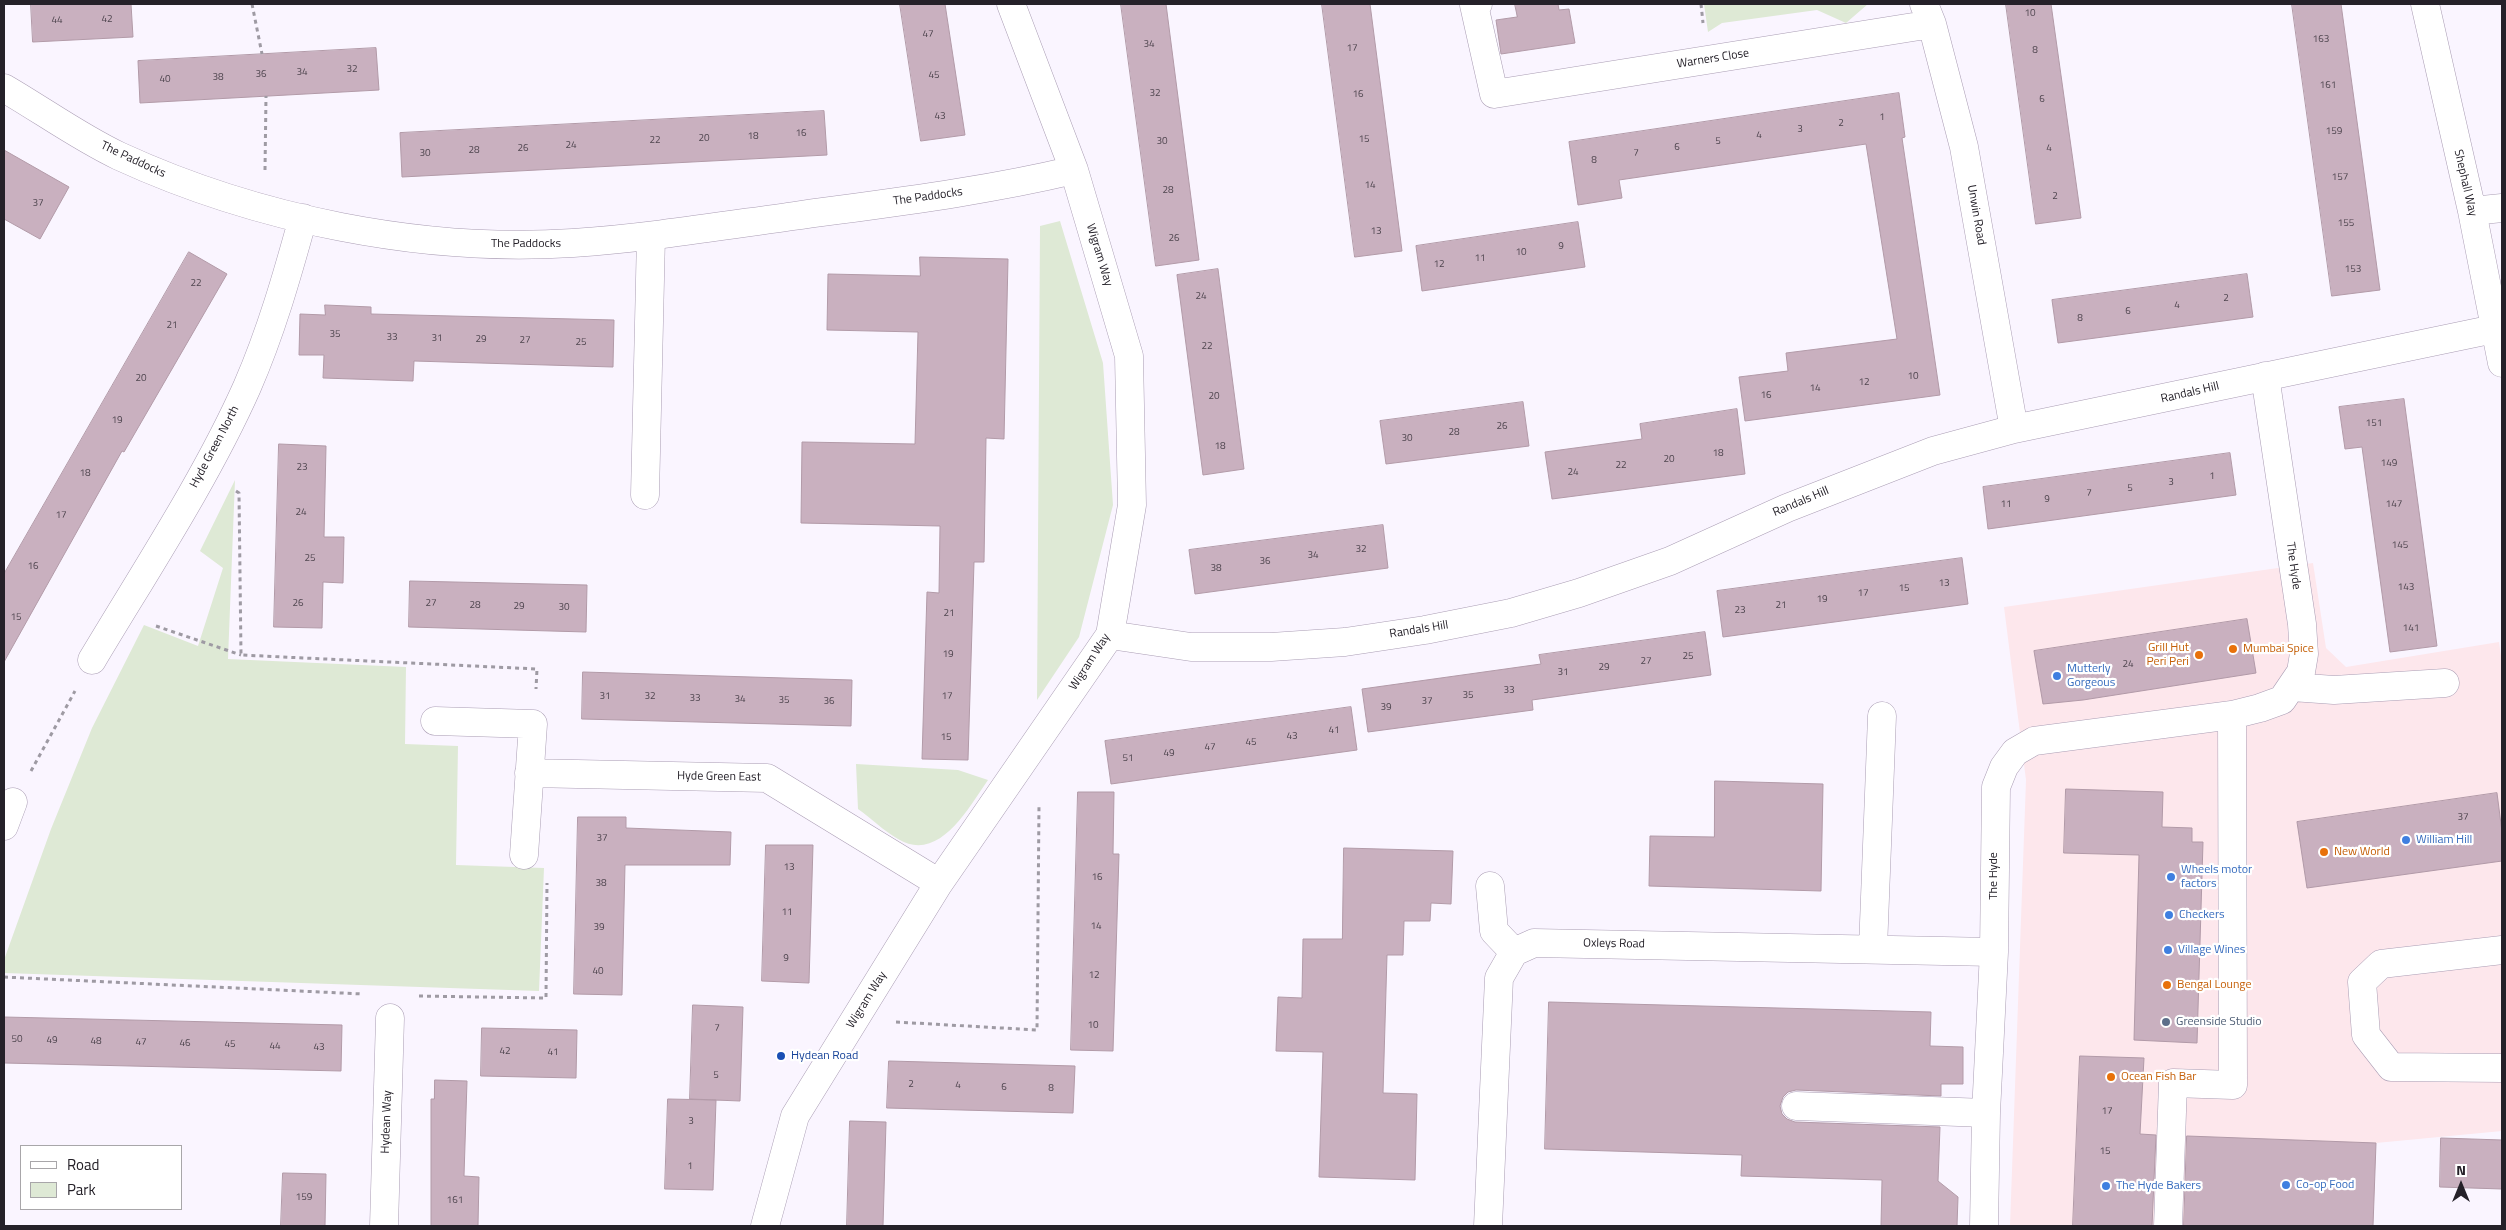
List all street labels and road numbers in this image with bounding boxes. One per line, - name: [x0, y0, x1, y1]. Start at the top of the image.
- street label: Warners Close: [1676, 46, 1750, 72]
- street label: The Paddocks: [98, 139, 168, 181]
- street label: Shephall Way: [2450, 148, 2480, 218]
- street label: Unwin Road: [1964, 184, 1988, 246]
- street label: The Paddocks: [892, 185, 964, 209]
- street label: Wigram Way: [1083, 222, 1115, 288]
- street label: The Paddocks: [491, 237, 561, 251]
- street label: Randals Hill: [2159, 379, 2221, 407]
- street label: Hyde Green North: [187, 404, 243, 490]
- street label: Randals Hill: [1771, 484, 1831, 520]
- street label: The Hyde: [2283, 541, 2303, 591]
- street label: Randals Hill: [1389, 618, 1449, 642]
- street label: Wigram Way: [1066, 631, 1114, 693]
- street label: Hyde Green East: [677, 769, 761, 785]
- street label: The Hyde: [1987, 852, 2001, 900]
- street label: Oxleys Road: [1583, 936, 1645, 952]
- street label: Wigram Way: [844, 969, 890, 1031]
- street label: Hydean Way: [379, 1090, 395, 1154]

